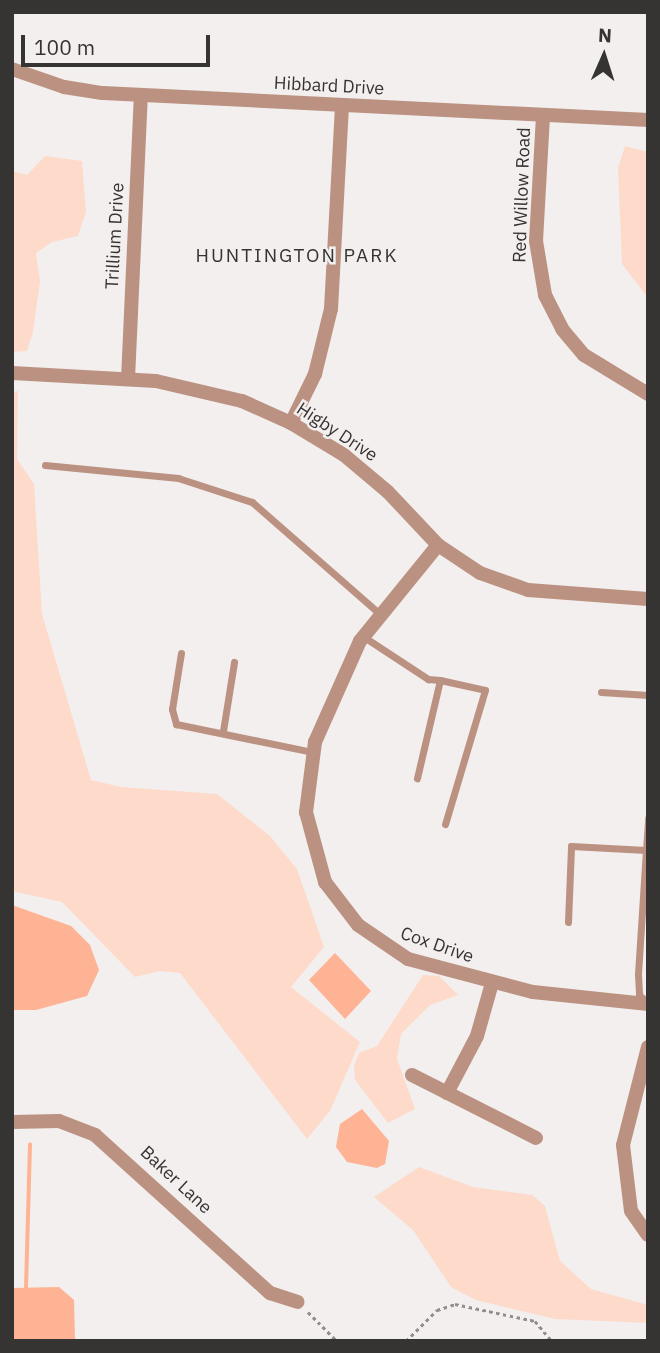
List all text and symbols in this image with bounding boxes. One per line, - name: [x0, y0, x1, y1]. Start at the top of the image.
- scale bar: [24, 21, 214, 65]
- north arrow: [569, 21, 639, 91]
- text: N: [598, 23, 613, 47]
- text: 100 m: [34, 33, 95, 61]
- street label: Hibbard Drive: [273, 72, 385, 100]
- street label: Red Willow Road: [509, 127, 535, 263]
- street label: Trillium Drive: [101, 182, 129, 290]
- district label: HUNTINGTON PARK: [197, 245, 397, 267]
- street label: Higby Drive: [293, 398, 381, 466]
- street label: Cox Drive: [397, 922, 477, 968]
- street label: Baker Lane: [136, 1141, 216, 1219]

